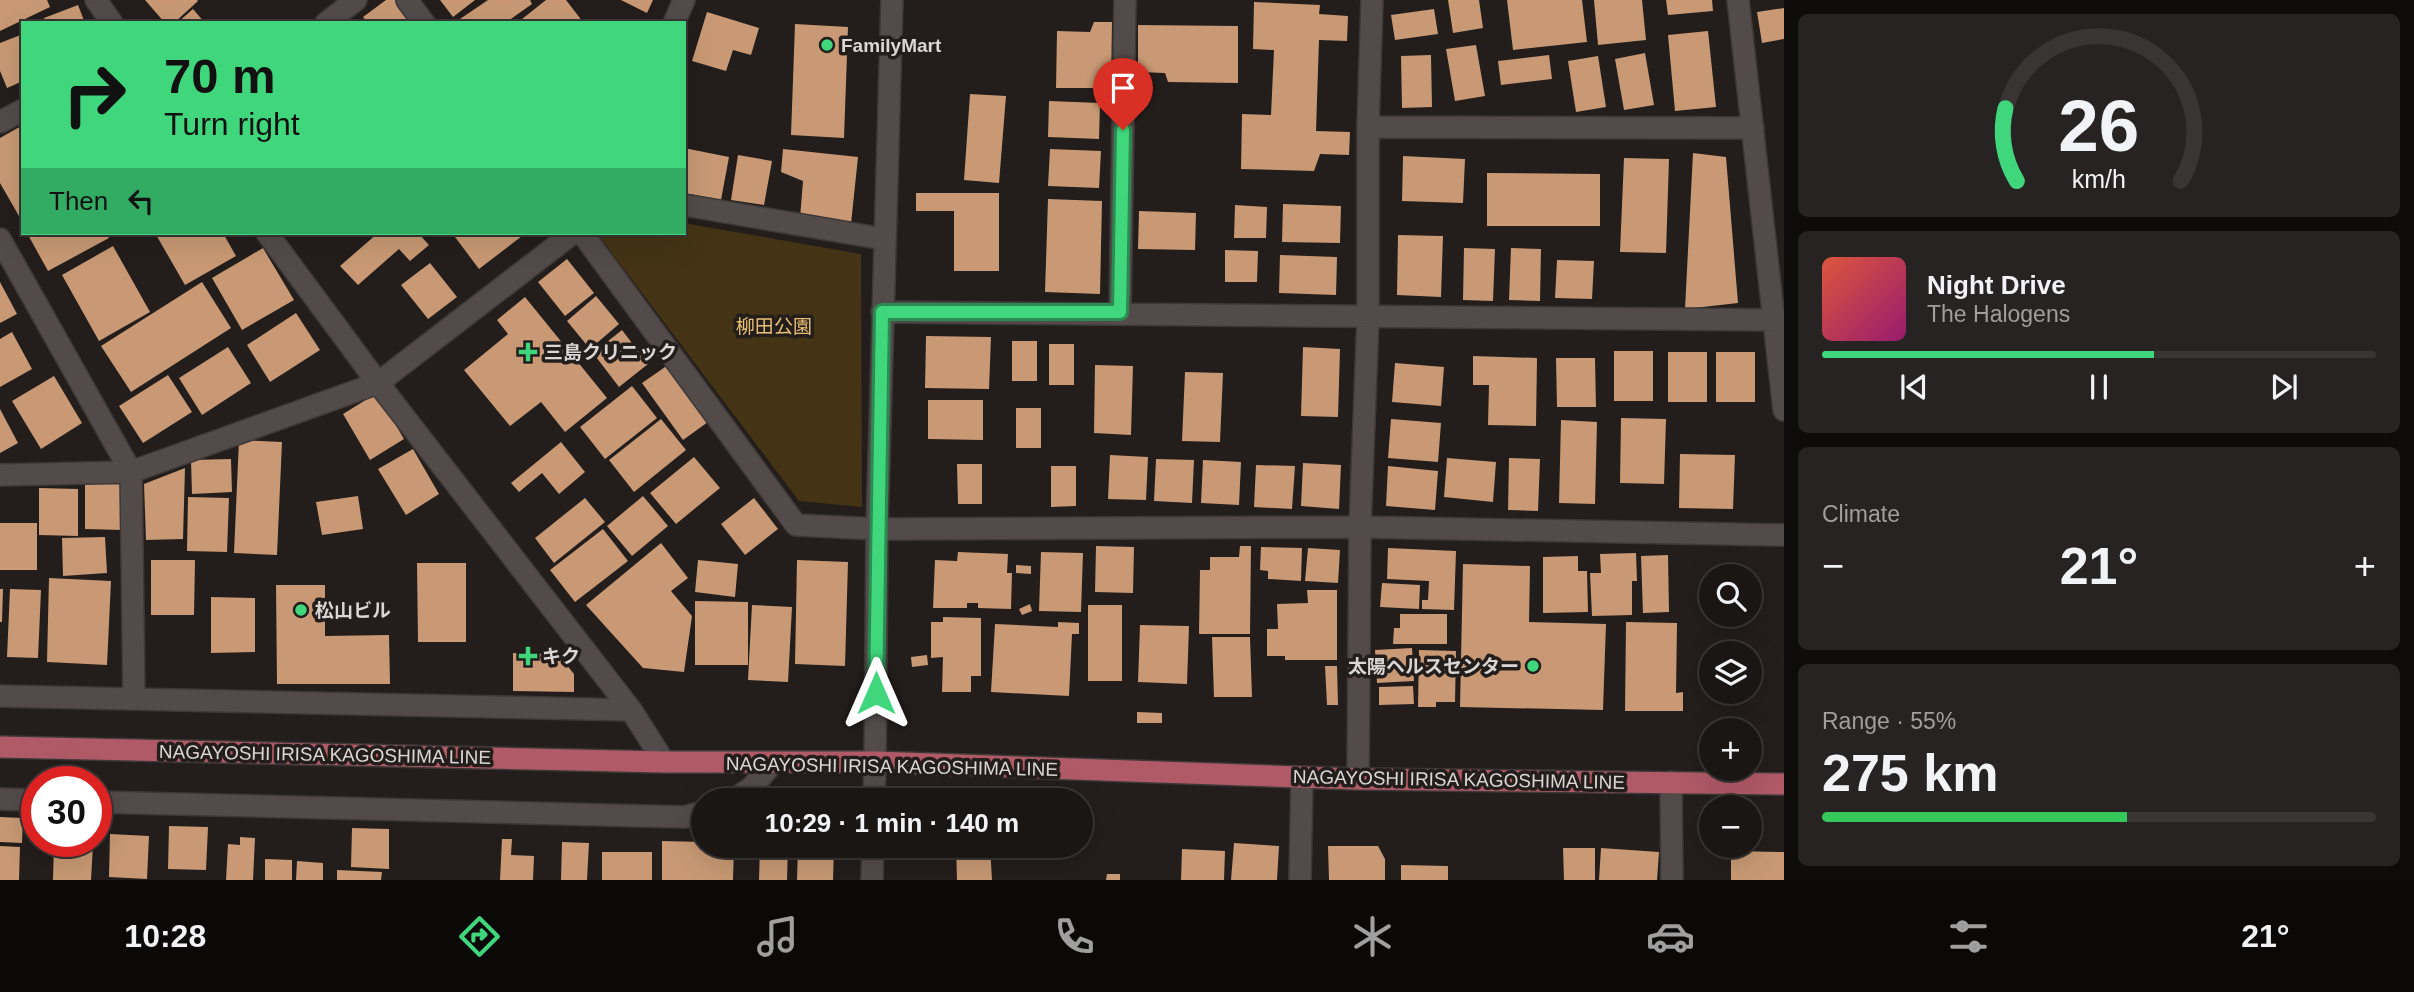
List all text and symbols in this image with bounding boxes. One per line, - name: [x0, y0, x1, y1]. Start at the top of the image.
- place label: FamilyMart: [841, 35, 942, 56]
- marker: FamilyMart: [819, 37, 835, 53]
- icon: right: [49, 49, 140, 140]
- text: 70 m: [164, 49, 276, 103]
- pin: [1093, 58, 1153, 130]
- icon: arrive: [1104, 69, 1142, 107]
- text: 26: [2059, 86, 2139, 167]
- text: Turn right: [164, 106, 300, 142]
- text: km/h: [2072, 165, 2126, 193]
- icon: left: [122, 182, 160, 220]
- text: Then: [49, 186, 108, 216]
- text: Night Drive: [1927, 270, 2066, 300]
- text: The Halogens: [1927, 301, 2070, 327]
- park label: 柳田公園: [736, 316, 812, 337]
- marker: 三島クリニック: [518, 342, 538, 362]
- place label: 三島クリニック: [544, 342, 677, 363]
- icon: previous: [1895, 368, 1933, 406]
- icon: pause: [2080, 368, 2118, 406]
- icon: next: [2265, 368, 2303, 406]
- text: Climate: [1822, 501, 1900, 527]
- text: 21°: [2060, 537, 2138, 595]
- text: −: [1822, 545, 1844, 587]
- text: +: [2354, 545, 2376, 587]
- map controls: [1699, 564, 1762, 858]
- button: search: [1699, 564, 1762, 627]
- place label: 松山ビル: [315, 600, 391, 621]
- marker: 松山ビル: [293, 602, 309, 618]
- button: layers: [1699, 641, 1762, 704]
- place label: キク: [542, 646, 580, 667]
- marker: キク: [520, 648, 536, 664]
- position arrow: [839, 656, 913, 730]
- place label: 太陽ヘルスセンター: [1348, 656, 1519, 677]
- marker: 太陽ヘルスセンター: [1525, 658, 1541, 674]
- text: Range · 55%: [1822, 708, 1956, 734]
- button: +: [1699, 718, 1762, 781]
- street label: NAGAYOSHI IRISA KAGOSHIMA LINE: [159, 741, 491, 768]
- text: 275 km: [1822, 744, 1998, 802]
- street label: NAGAYOSHI IRISA KAGOSHIMA LINE: [726, 753, 1058, 780]
- speed limit sign: 30: [21, 766, 112, 857]
- street label: NAGAYOSHI IRISA KAGOSHIMA LINE: [1293, 766, 1625, 793]
- button: −: [1699, 795, 1762, 858]
- text: 10:29 · 1 min · 140 m: [765, 808, 1019, 838]
- icon: directions: [455, 912, 504, 961]
- icon: music: [753, 912, 802, 961]
- icon: phone: [1050, 912, 1099, 961]
- icon: climate: [1348, 912, 1397, 961]
- icon: car: [1646, 912, 1695, 961]
- icon: filters: [1944, 912, 1993, 961]
- text: 10:28: [124, 918, 206, 954]
- text: 21°: [2241, 918, 2290, 954]

